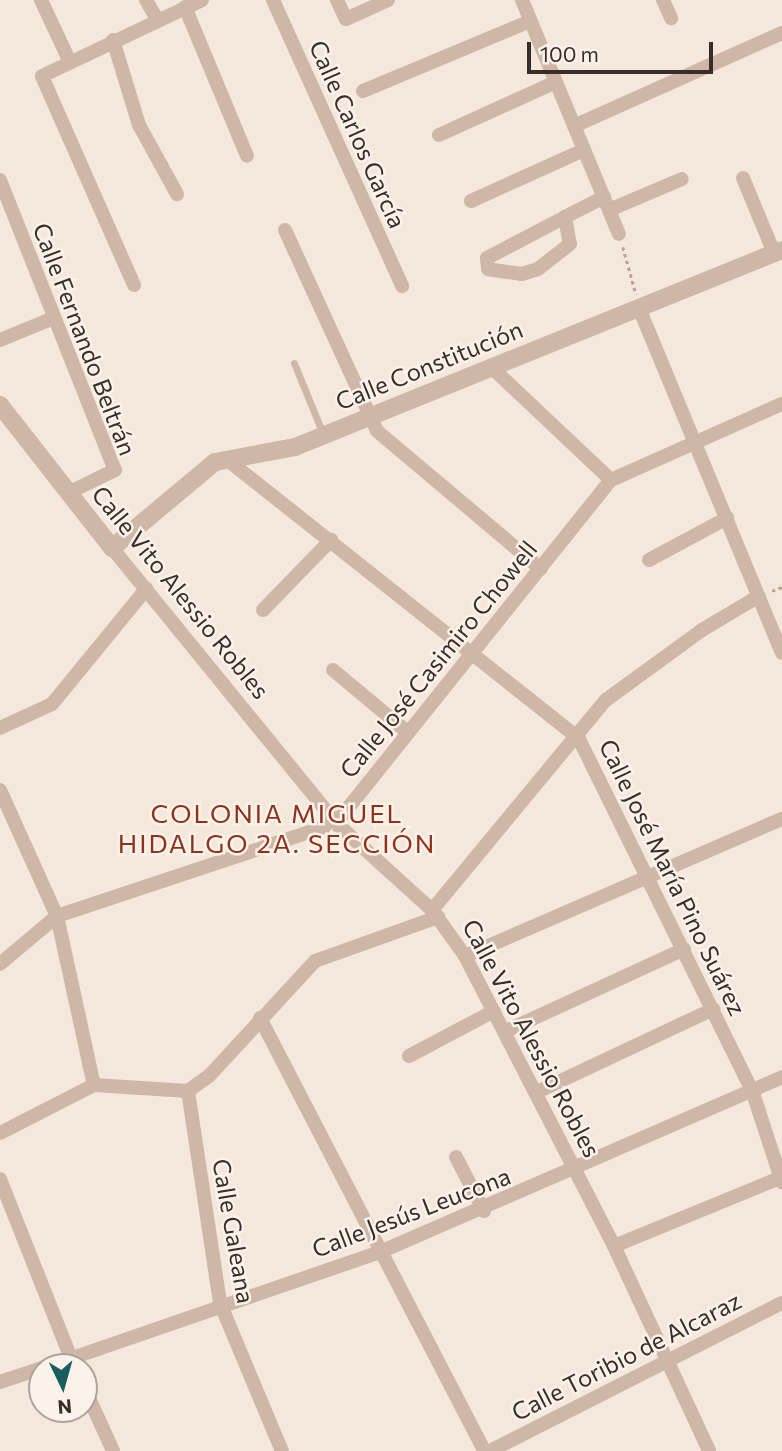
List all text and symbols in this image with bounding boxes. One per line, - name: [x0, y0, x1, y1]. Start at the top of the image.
- scale bar: [530, 28, 716, 72]
- street label: Calle Carlos García: [304, 36, 412, 232]
- text: 100 m: [540, 41, 599, 66]
- street label: Calle Fernando Beltrán: [27, 219, 143, 459]
- street label: Calle Constitución: [331, 314, 527, 416]
- street label: Calle Vito Alessio Robles: [86, 480, 276, 704]
- street label: Calle José Casimiro Chowell: [333, 535, 543, 783]
- street label: Calle José María Pino Suárez: [594, 734, 752, 1020]
- district label: COLONIA MIGUEL HIDALGO 2A. SECCIÓN: [120, 797, 434, 858]
- street label: Calle Vito Alessio Robles: [457, 914, 607, 1162]
- street label: Calle Galeana: [207, 1157, 261, 1305]
- street label: Calle Jesús Leucona: [308, 1161, 514, 1263]
- street label: Calle Toribio de Alcaraz: [507, 1286, 745, 1426]
- north arrow: [28, 1353, 98, 1423]
- text: N: [57, 1395, 73, 1420]

